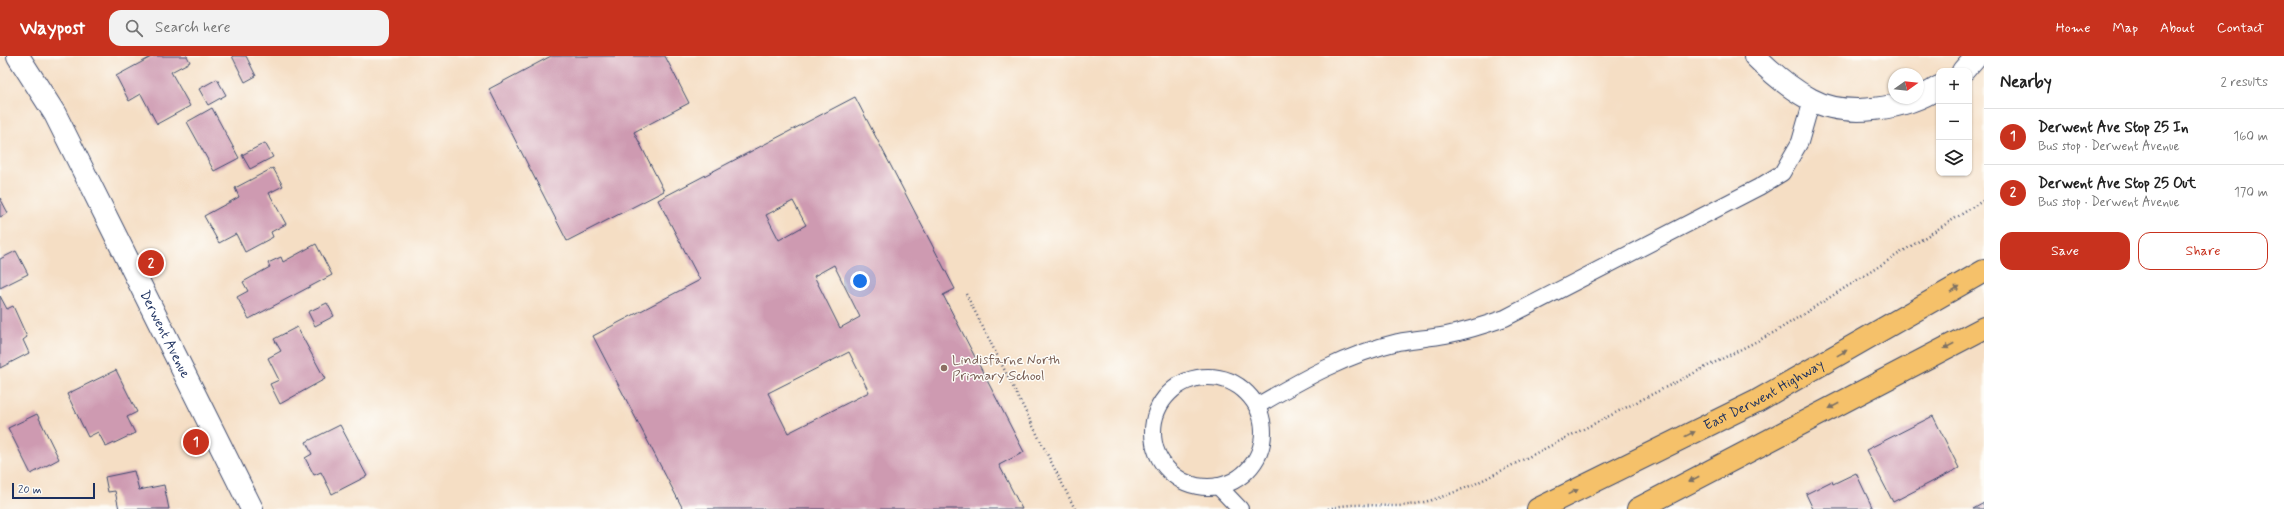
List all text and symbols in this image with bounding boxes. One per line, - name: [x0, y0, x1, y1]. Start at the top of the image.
- search box: [109, 10, 389, 46]
- text: Waypost: [20, 16, 85, 41]
- icon: search: [123, 17, 145, 39]
- text: Search here: [155, 18, 231, 38]
- text: Home: [2056, 19, 2090, 37]
- text: Map: [2112, 19, 2138, 37]
- text: About: [2160, 19, 2195, 37]
- text: Contact: [2217, 19, 2264, 37]
- north arrow: [1888, 68, 1924, 104]
- map controls: [1936, 68, 1972, 176]
- button: +: [1936, 68, 1972, 104]
- text: Nearby: [2000, 71, 2052, 93]
- text: 2 results: [2221, 74, 2268, 91]
- button: −: [1936, 104, 1972, 140]
- text: Derwent Ave Stop 25 In: [2038, 118, 2189, 138]
- text: 1: [2010, 128, 2016, 145]
- text: 160 m: [2233, 128, 2268, 145]
- text: Bus stop · Derwent Avenue: [2038, 138, 2180, 155]
- button: layers: [1936, 140, 1972, 176]
- text: Derwent Ave Stop 25 Out: [2038, 174, 2196, 194]
- text: 2: [2010, 184, 2016, 201]
- text: 170 m: [2234, 184, 2268, 201]
- text: Bus stop · Derwent Avenue: [2038, 194, 2180, 211]
- button: Save: [2000, 232, 2130, 270]
- button: Share: [2138, 232, 2268, 270]
- pin: 2: [138, 248, 164, 278]
- your location: [850, 271, 870, 291]
- one-way arrow: [1949, 286, 1961, 293]
- street label: Derwent Avenue: [136, 288, 194, 381]
- one-way arrow: [1944, 342, 1955, 349]
- one-way arrow: [1836, 350, 1847, 357]
- place label: Lindisfarne North Primary School: [952, 351, 1060, 385]
- street label: East Derwent Highway: [1701, 356, 1827, 435]
- marker: Lindisfarne North Primary School: [939, 363, 949, 373]
- one-way arrow: [1829, 403, 1840, 409]
- pin: 1: [183, 427, 209, 457]
- one-way arrow: [1684, 431, 1696, 437]
- one-way arrow: [1689, 476, 1700, 483]
- scale bar: [12, 481, 95, 500]
- text: 20 m: [18, 483, 41, 497]
- one-way arrow: [1568, 489, 1579, 495]

